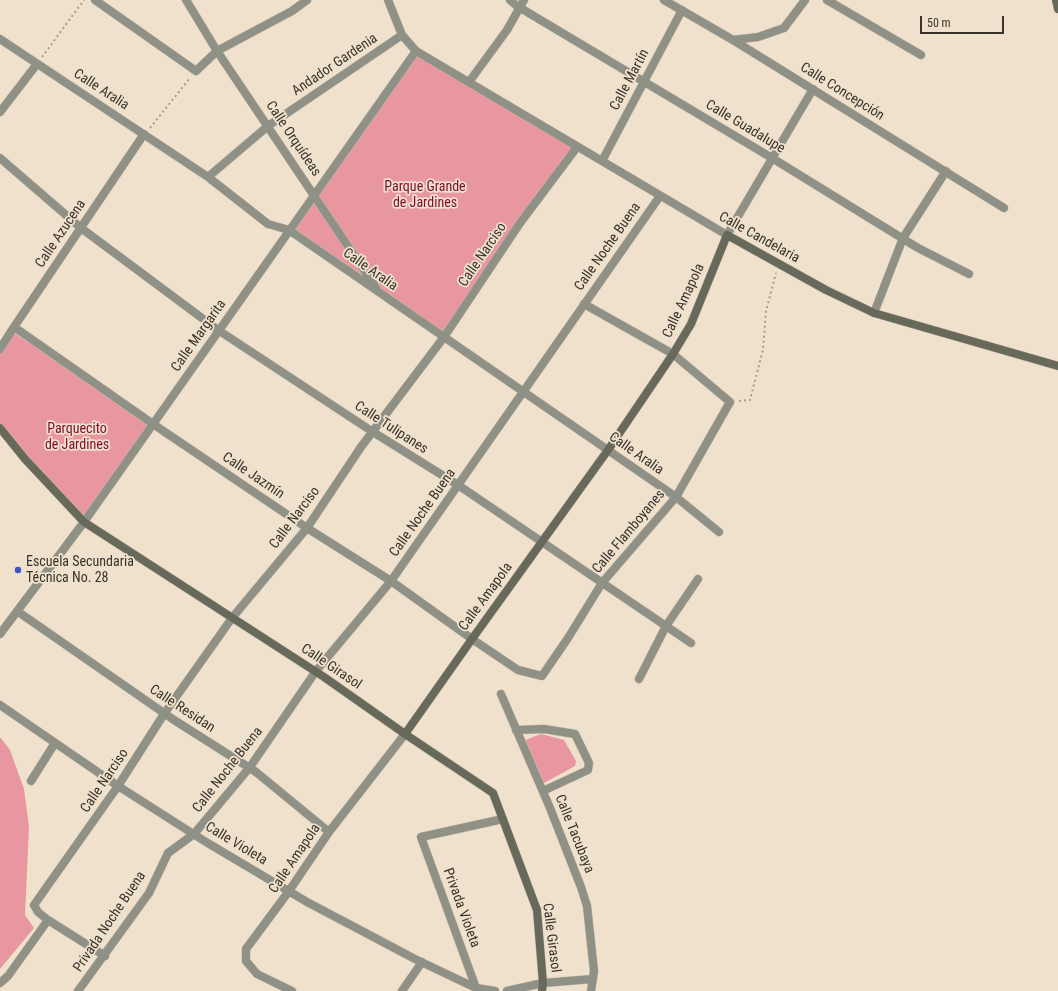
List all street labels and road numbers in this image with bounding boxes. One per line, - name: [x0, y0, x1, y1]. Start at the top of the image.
- street label: Andador Gardenia: [289, 30, 381, 100]
- street label: Calle Martín: [607, 46, 653, 114]
- street label: Calle Concepción: [797, 59, 887, 125]
- street label: Calle Aralia: [70, 66, 132, 114]
- street label: Calle Guadalupe: [702, 97, 788, 157]
- street label: Calle Orquídeas: [262, 98, 324, 180]
- street label: Calle Azucena: [32, 197, 90, 271]
- street label: Calle Noche Buena: [571, 200, 645, 294]
- street label: Calle Candelaria: [716, 209, 802, 267]
- street label: Calle Narciso: [455, 220, 511, 290]
- street label: Calle Aralia: [339, 245, 401, 295]
- street label: Calle Amapola: [659, 261, 709, 341]
- street label: Calle Margarita: [168, 297, 230, 375]
- street label: Calle Tulipanes: [351, 398, 431, 458]
- street label: Calle Aralia: [605, 429, 667, 479]
- street label: Calle Jazmín: [219, 449, 287, 503]
- street label: Calle Noche Buena: [386, 466, 460, 560]
- street label: Calle Narciso: [266, 484, 324, 552]
- street label: Calle Flamboyanes: [589, 487, 669, 577]
- street label: Calle Amapola: [456, 560, 516, 634]
- street label: Calle Girasol: [297, 641, 365, 693]
- street label: Calle Residan: [146, 682, 218, 736]
- street label: Calle Noche Buena: [189, 724, 267, 816]
- street label: Calle Narciso: [77, 746, 133, 816]
- street label: Calle Tacubaya: [551, 792, 597, 876]
- street label: Calle Violeta: [202, 819, 270, 869]
- street label: Calle Amapola: [266, 821, 324, 897]
- street label: Privada Violeta: [439, 866, 483, 950]
- street label: Privada Noche Buena: [70, 868, 150, 976]
- street label: Calle Girasol: [538, 902, 564, 974]

